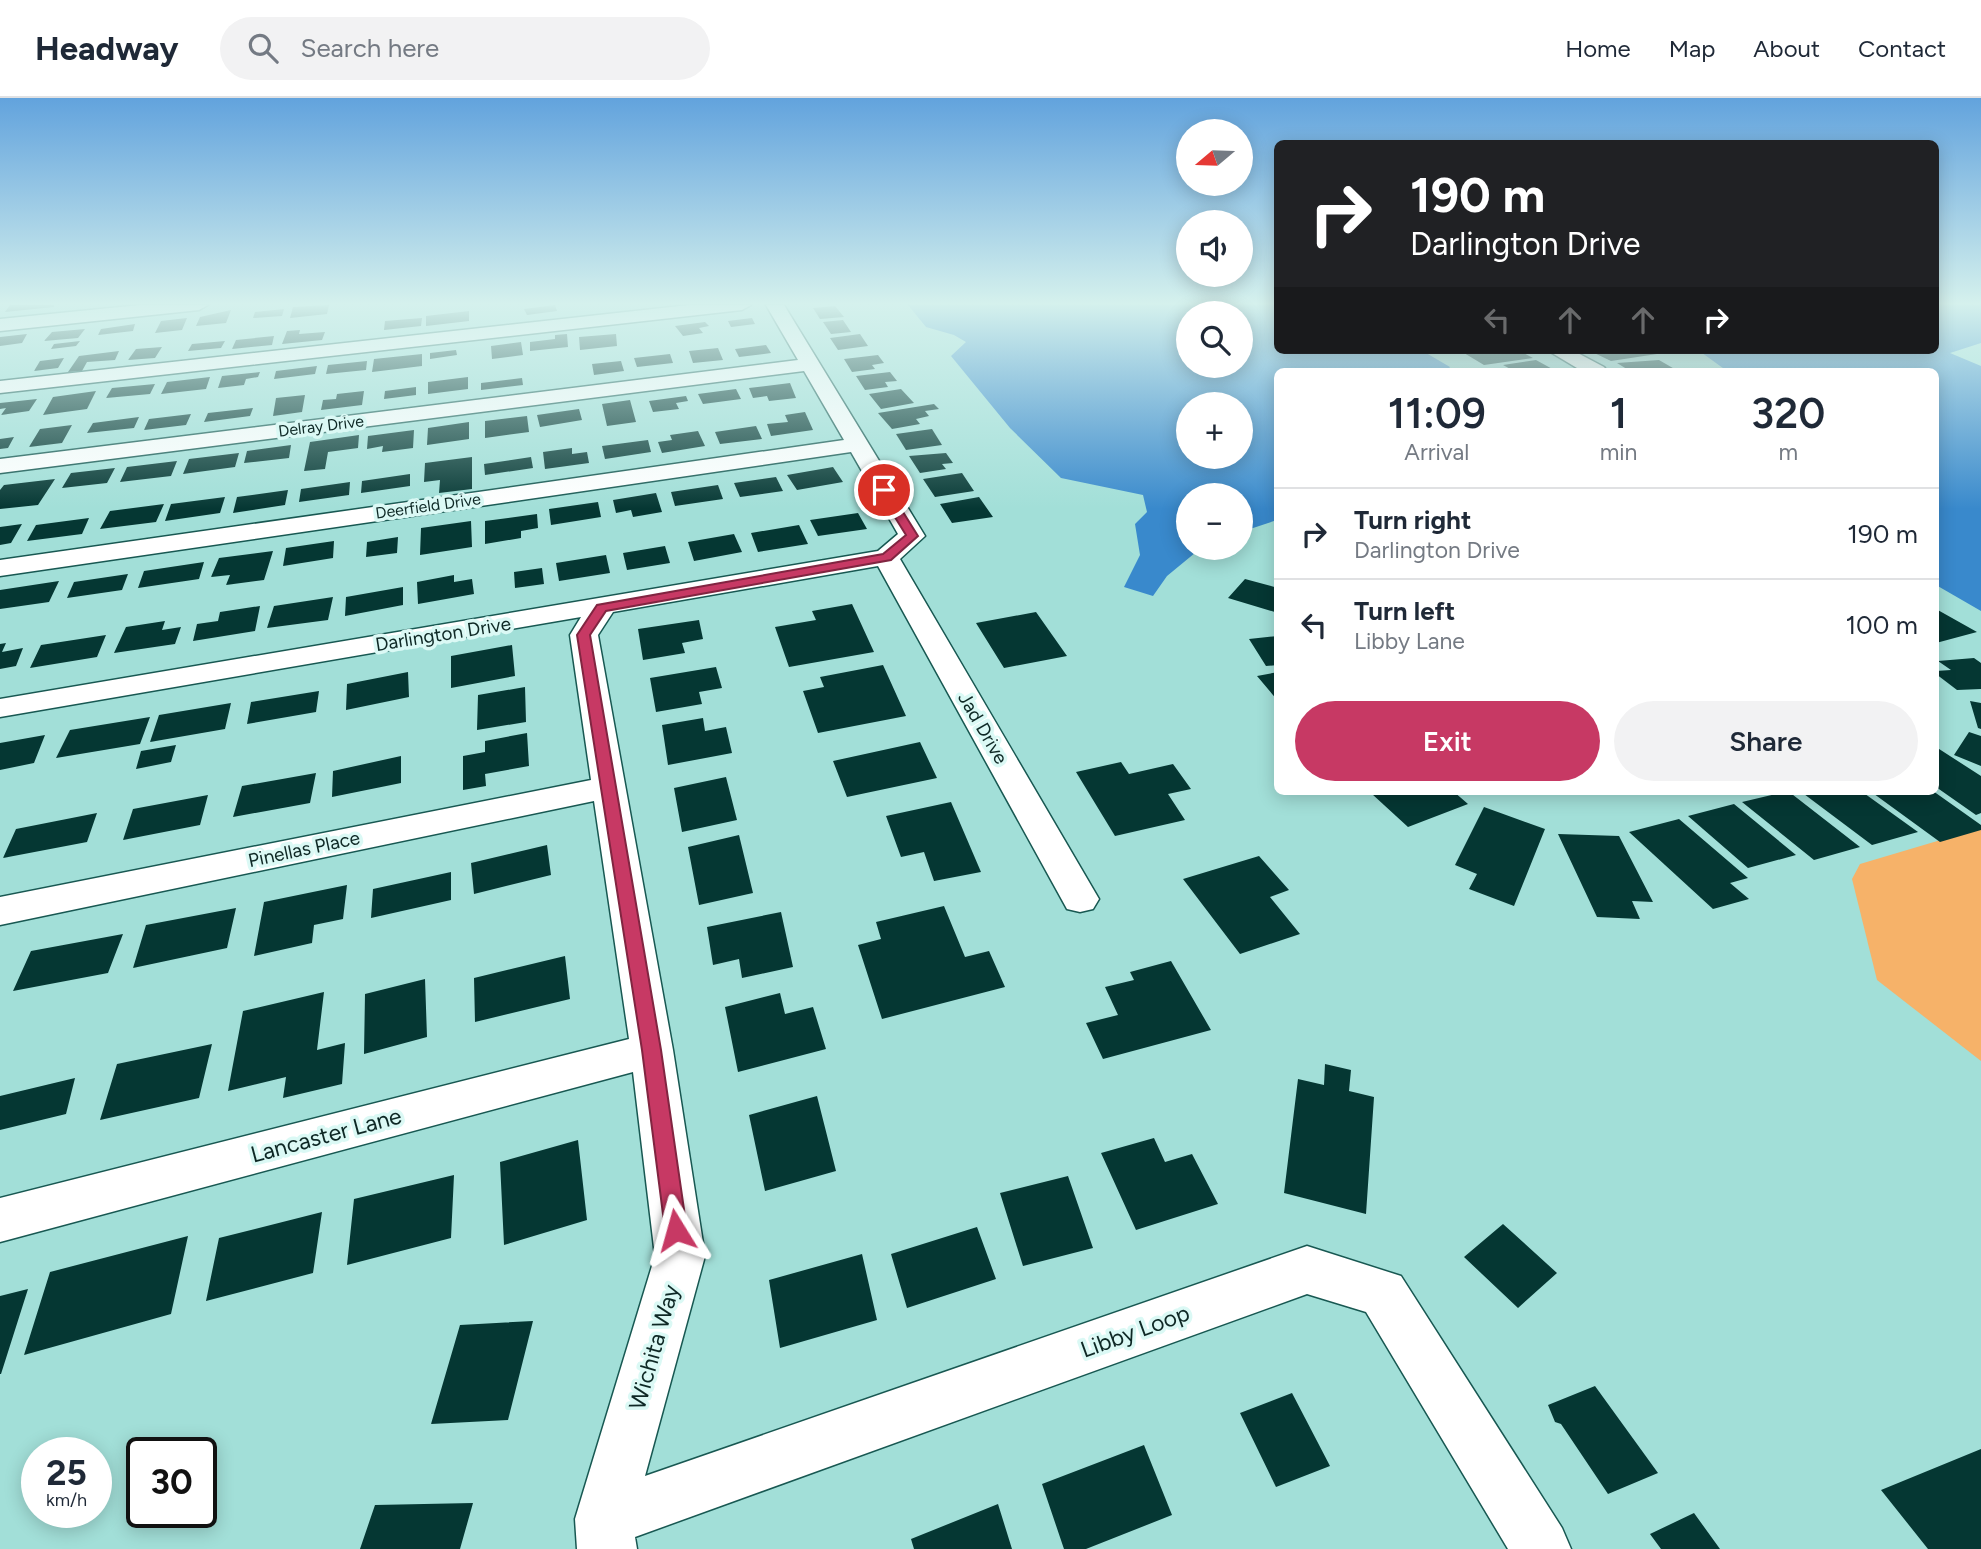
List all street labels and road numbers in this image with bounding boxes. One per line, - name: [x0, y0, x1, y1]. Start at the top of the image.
- street label: Delray Drive: [277, 411, 365, 441]
- street label: Deerfield Drive: [374, 489, 482, 523]
- street label: Darlington Drive: [374, 612, 512, 656]
- street label: Jad Drive: [953, 688, 1013, 768]
- street label: Pinellas Place: [246, 826, 362, 872]
- street label: Lancaster Lane: [247, 1101, 405, 1169]
- street label: Wichita Way: [623, 1281, 685, 1413]
- street label: Libby Loop: [1077, 1298, 1193, 1364]

